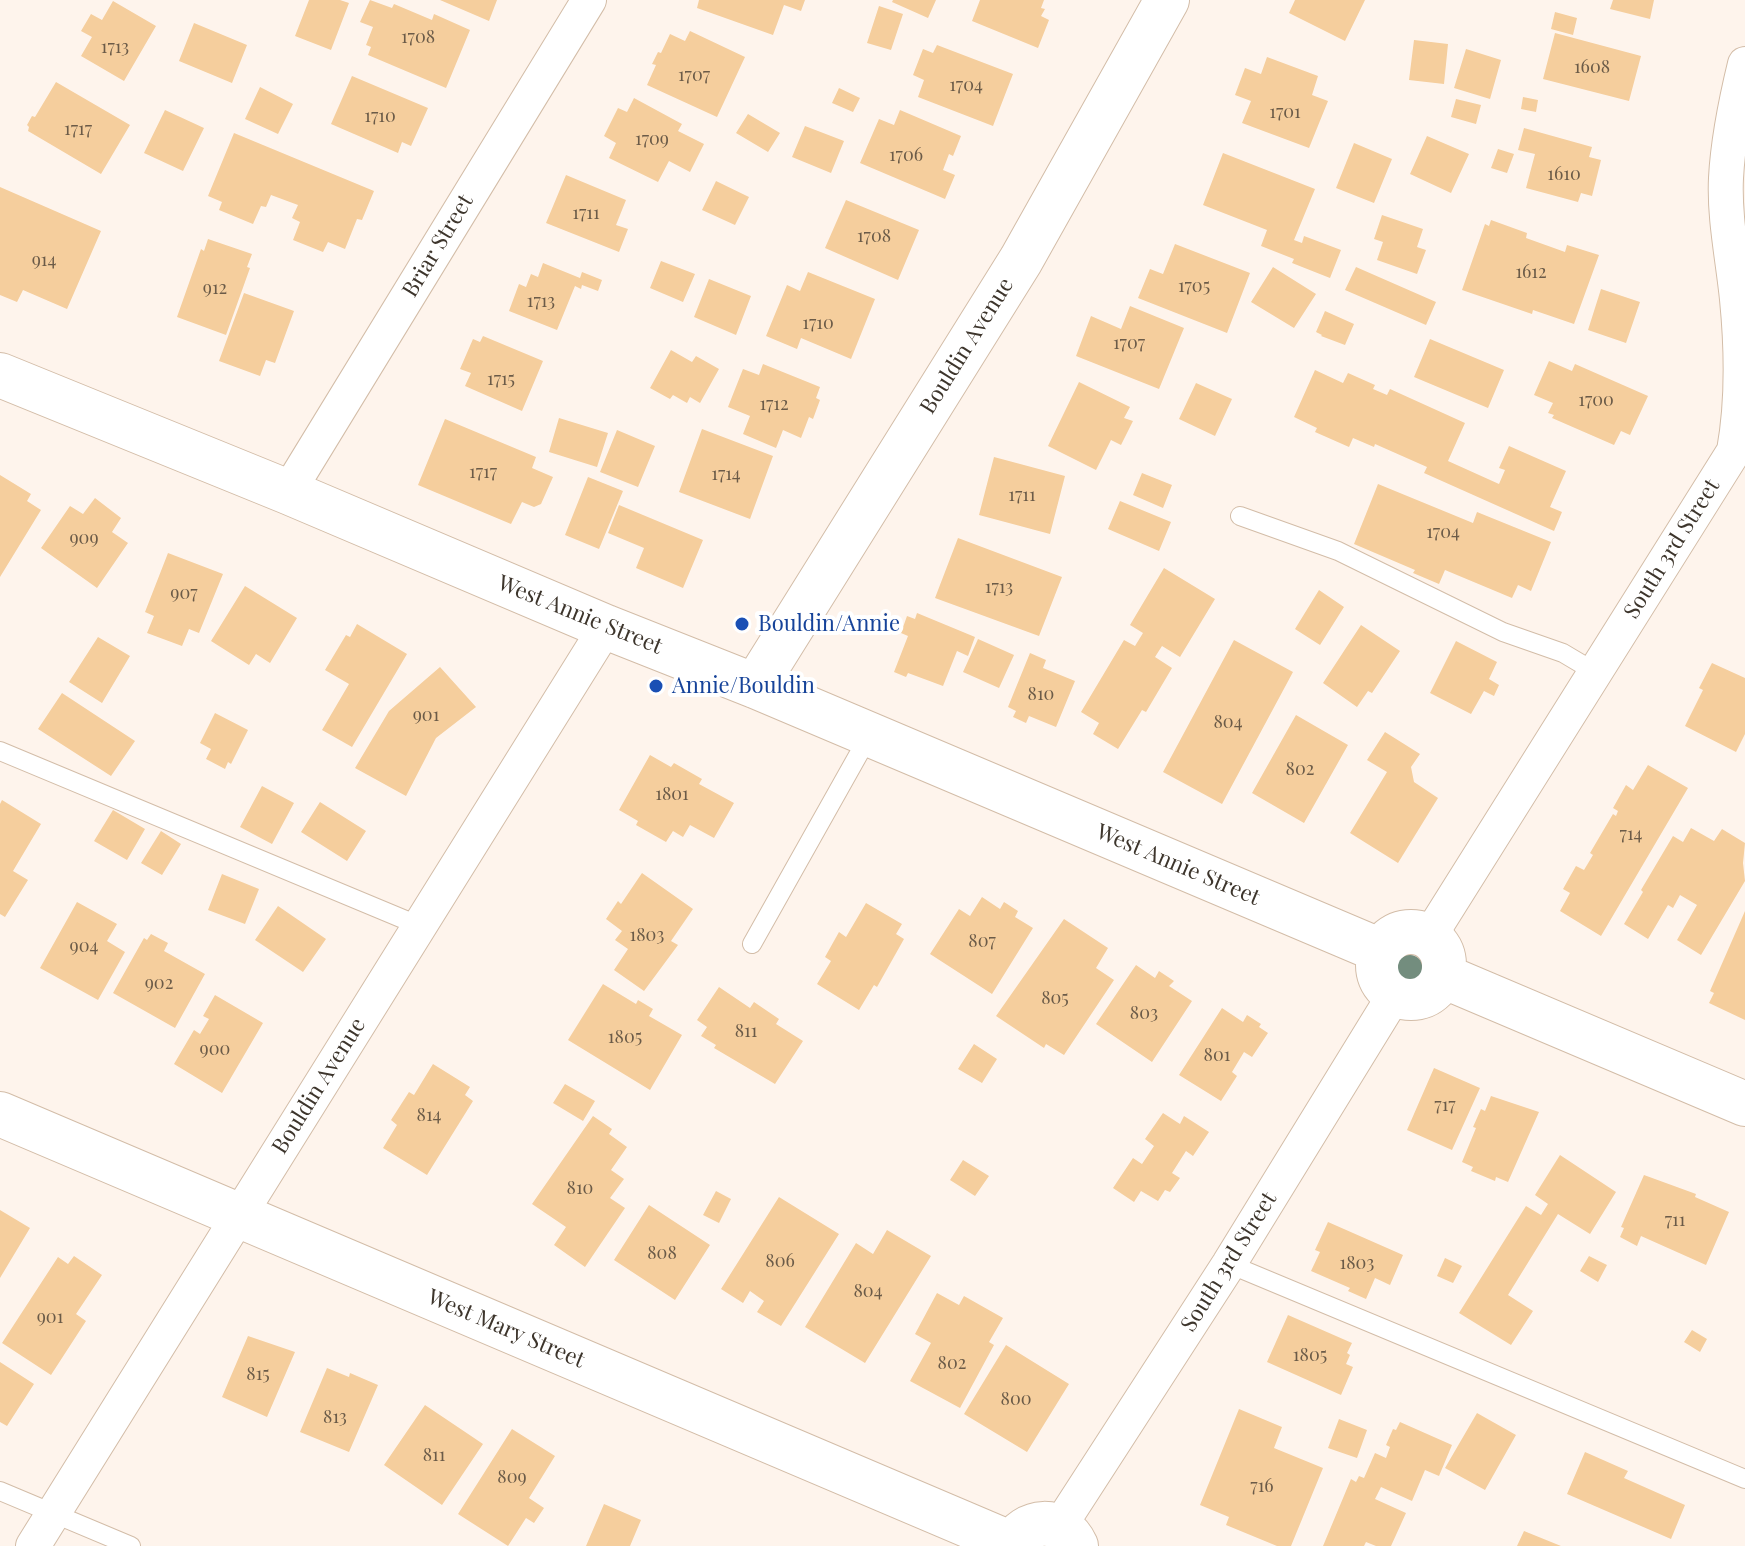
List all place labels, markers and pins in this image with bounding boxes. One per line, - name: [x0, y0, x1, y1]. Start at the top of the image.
- place label: Bouldin/Annie: [758, 611, 900, 637]
- marker: Bouldin/Annie: [733, 615, 751, 633]
- place label: Annie/Bouldin: [672, 673, 815, 699]
- marker: Annie/Bouldin: [647, 677, 665, 695]

